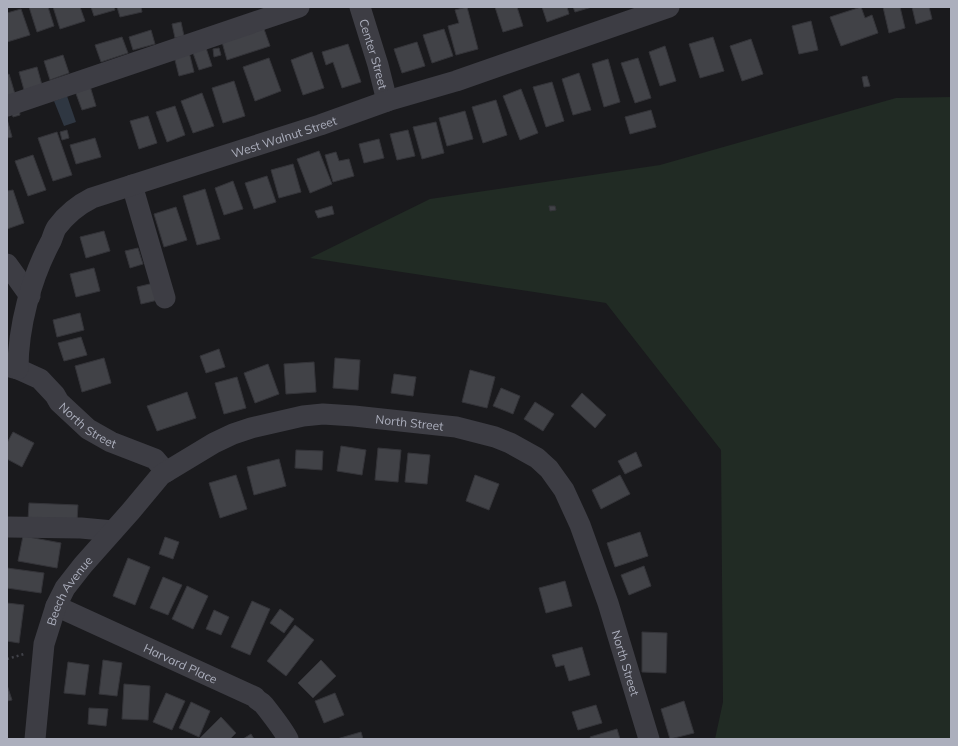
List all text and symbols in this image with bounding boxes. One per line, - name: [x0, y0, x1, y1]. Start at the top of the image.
- street label: Center Street: [357, 17, 391, 91]
- street label: West Walnut Street: [229, 112, 338, 160]
- street label: North Street: [56, 399, 119, 451]
- street label: North Street: [375, 411, 444, 433]
- street label: Beech Avenue: [43, 553, 95, 627]
- street label: North Street: [609, 628, 643, 698]
- street label: Harvard Place: [141, 640, 220, 686]

